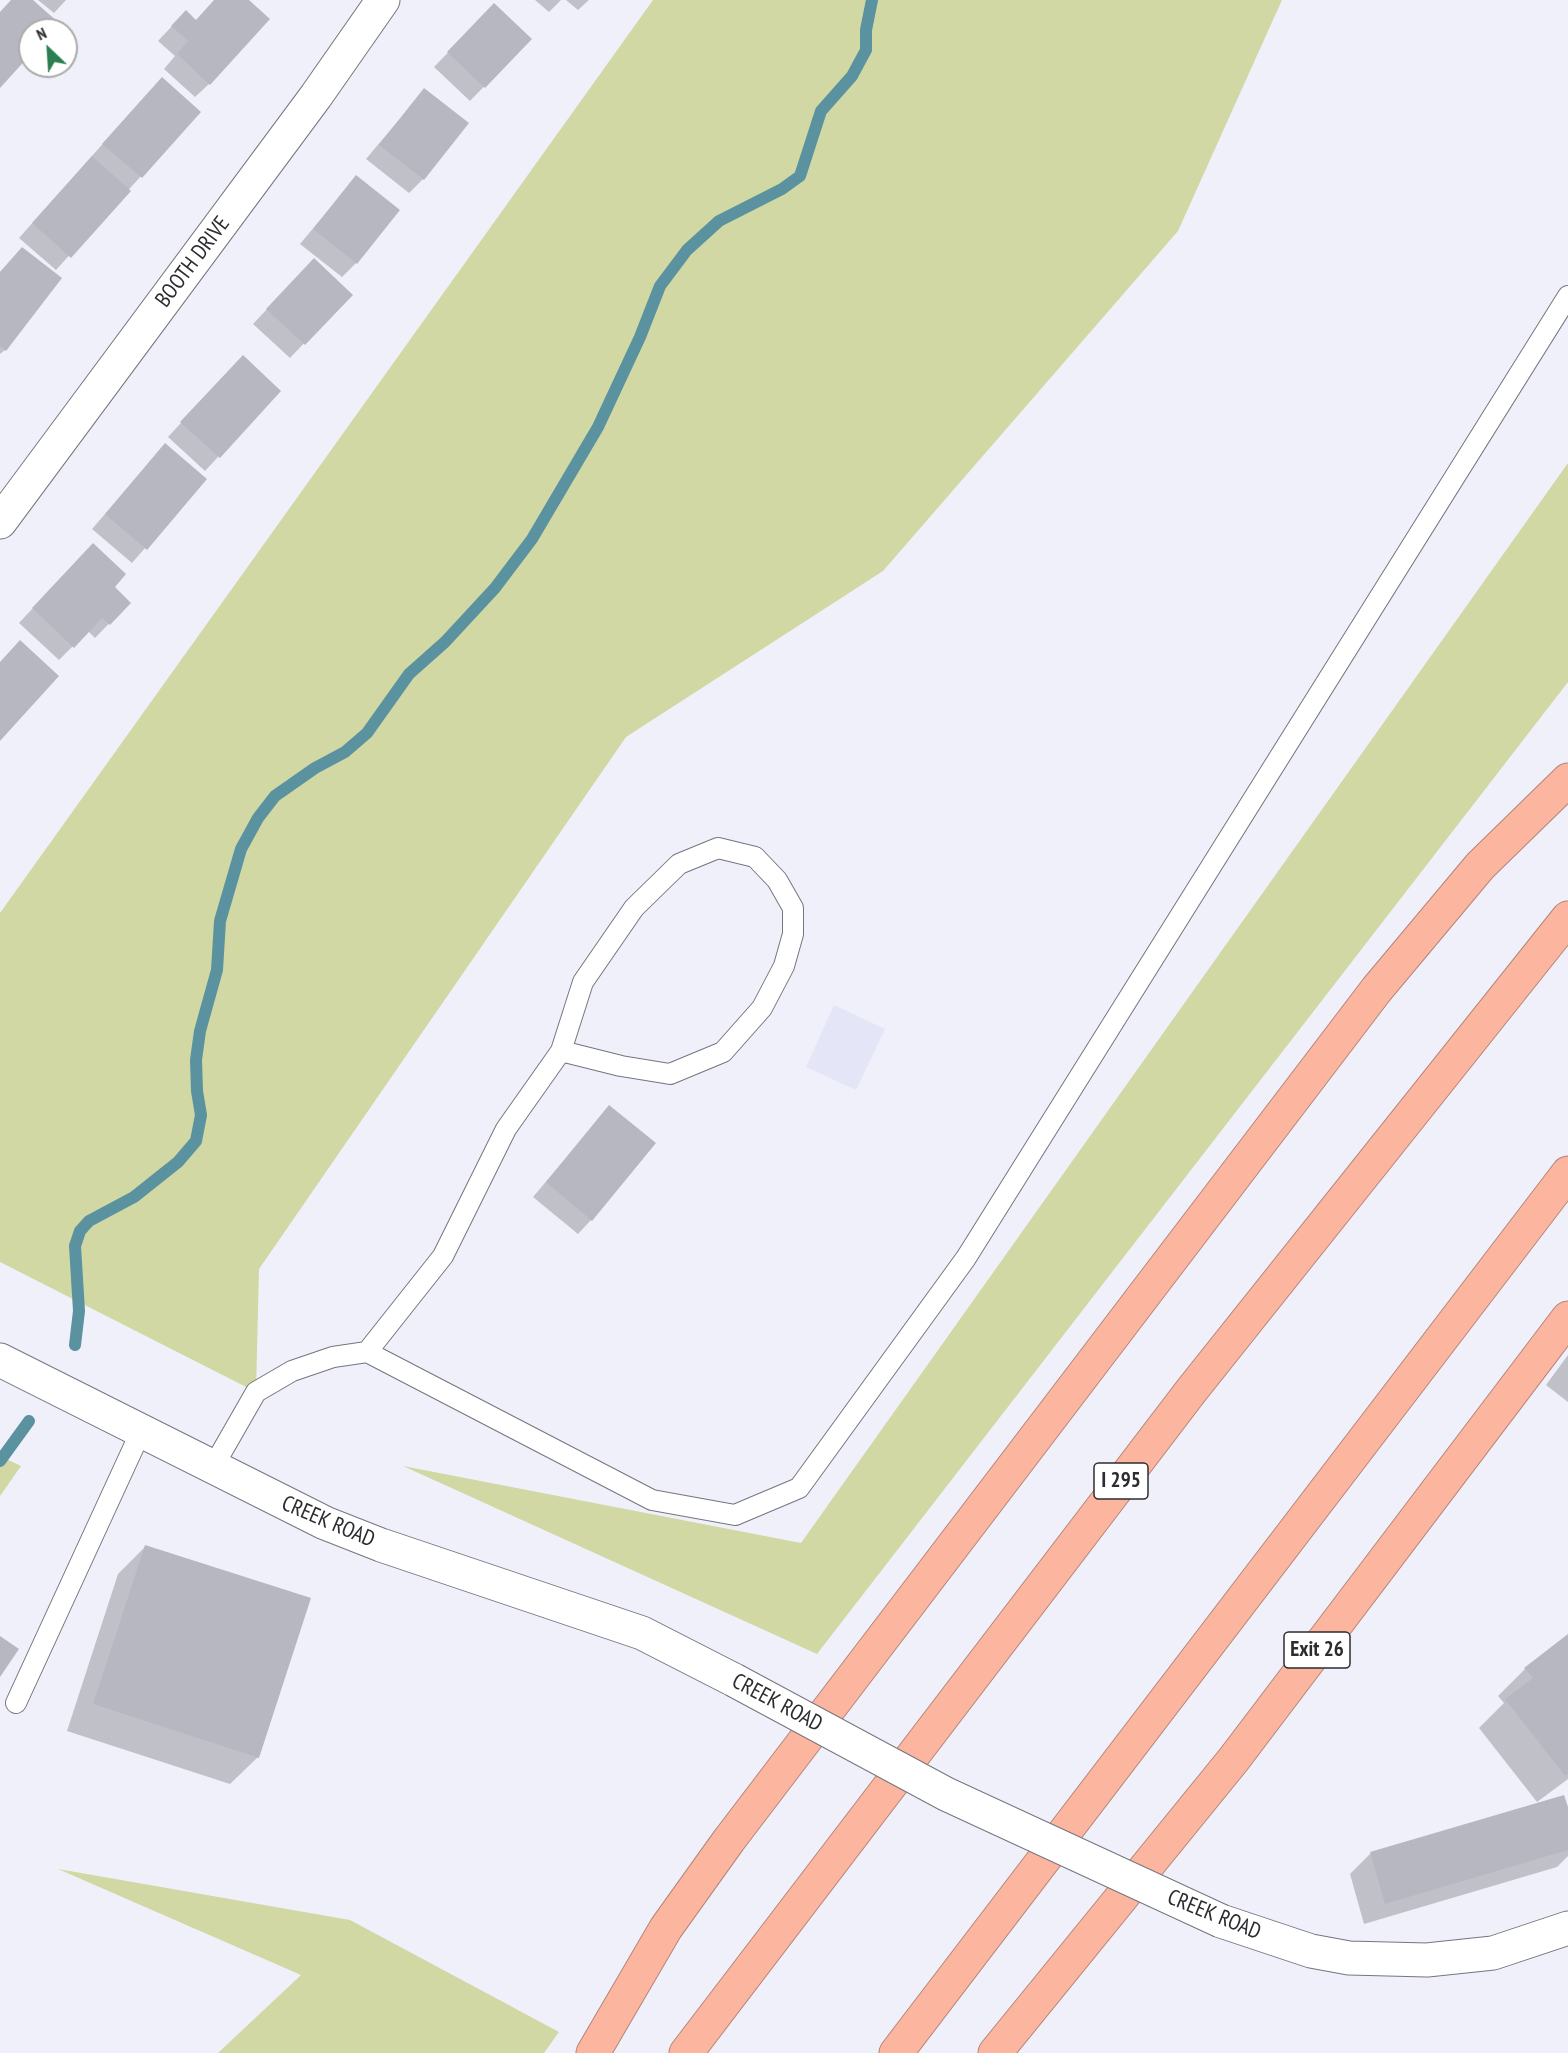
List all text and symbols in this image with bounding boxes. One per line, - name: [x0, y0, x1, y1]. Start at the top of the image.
- north arrow: [18, 18, 78, 78]
- text: N: [33, 23, 49, 44]
- street label: BOOTH DRIVE: [150, 211, 236, 313]
- road number: I 295: [1094, 1463, 1148, 1499]
- street label: CREEK ROAD: [277, 1491, 379, 1553]
- road number: Exit 26: [1284, 1632, 1350, 1668]
- street label: CREEK ROAD: [727, 1668, 827, 1738]
- street label: CREEK ROAD: [1163, 1884, 1265, 1946]

